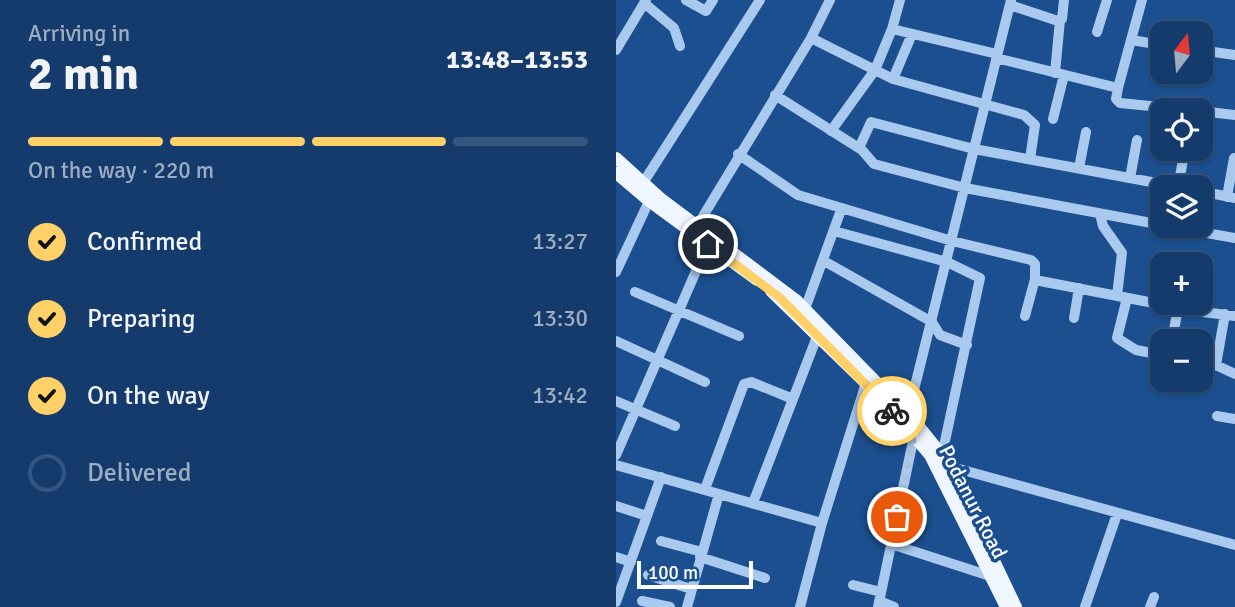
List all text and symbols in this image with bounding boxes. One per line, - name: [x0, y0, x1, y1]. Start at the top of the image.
- text: Arriving in: [28, 19, 130, 48]
- north arrow: [1150, 21, 1213, 84]
- map controls: [1150, 21, 1213, 392]
- text: 13:48–13:53: [446, 44, 588, 76]
- text: 2 min: [28, 46, 139, 102]
- button: locate: [1150, 98, 1213, 161]
- text: On the way · 220 m: [28, 156, 214, 185]
- button: layers: [1150, 175, 1213, 238]
- pin: [678, 214, 738, 274]
- icon: check: [28, 223, 66, 261]
- icon: home: [689, 225, 727, 263]
- text: Confirmed: [87, 226, 202, 258]
- text: 13:27: [532, 227, 588, 256]
- button: +: [1150, 252, 1213, 315]
- icon: check: [28, 300, 66, 338]
- text: Preparing: [87, 303, 195, 335]
- text: 13:30: [532, 304, 588, 333]
- button: −: [1150, 329, 1213, 392]
- courier: [857, 376, 927, 446]
- icon: check: [28, 377, 66, 415]
- text: On the way: [87, 380, 210, 412]
- text: 13:42: [532, 381, 588, 410]
- icon: bike: [873, 392, 911, 430]
- street label: Podanur Road: [933, 441, 1013, 563]
- text: Delivered: [87, 457, 192, 489]
- pin: [867, 487, 927, 547]
- icon: bag: [878, 498, 916, 536]
- scale bar: [637, 558, 752, 590]
- text: 100 m: [648, 561, 698, 585]

